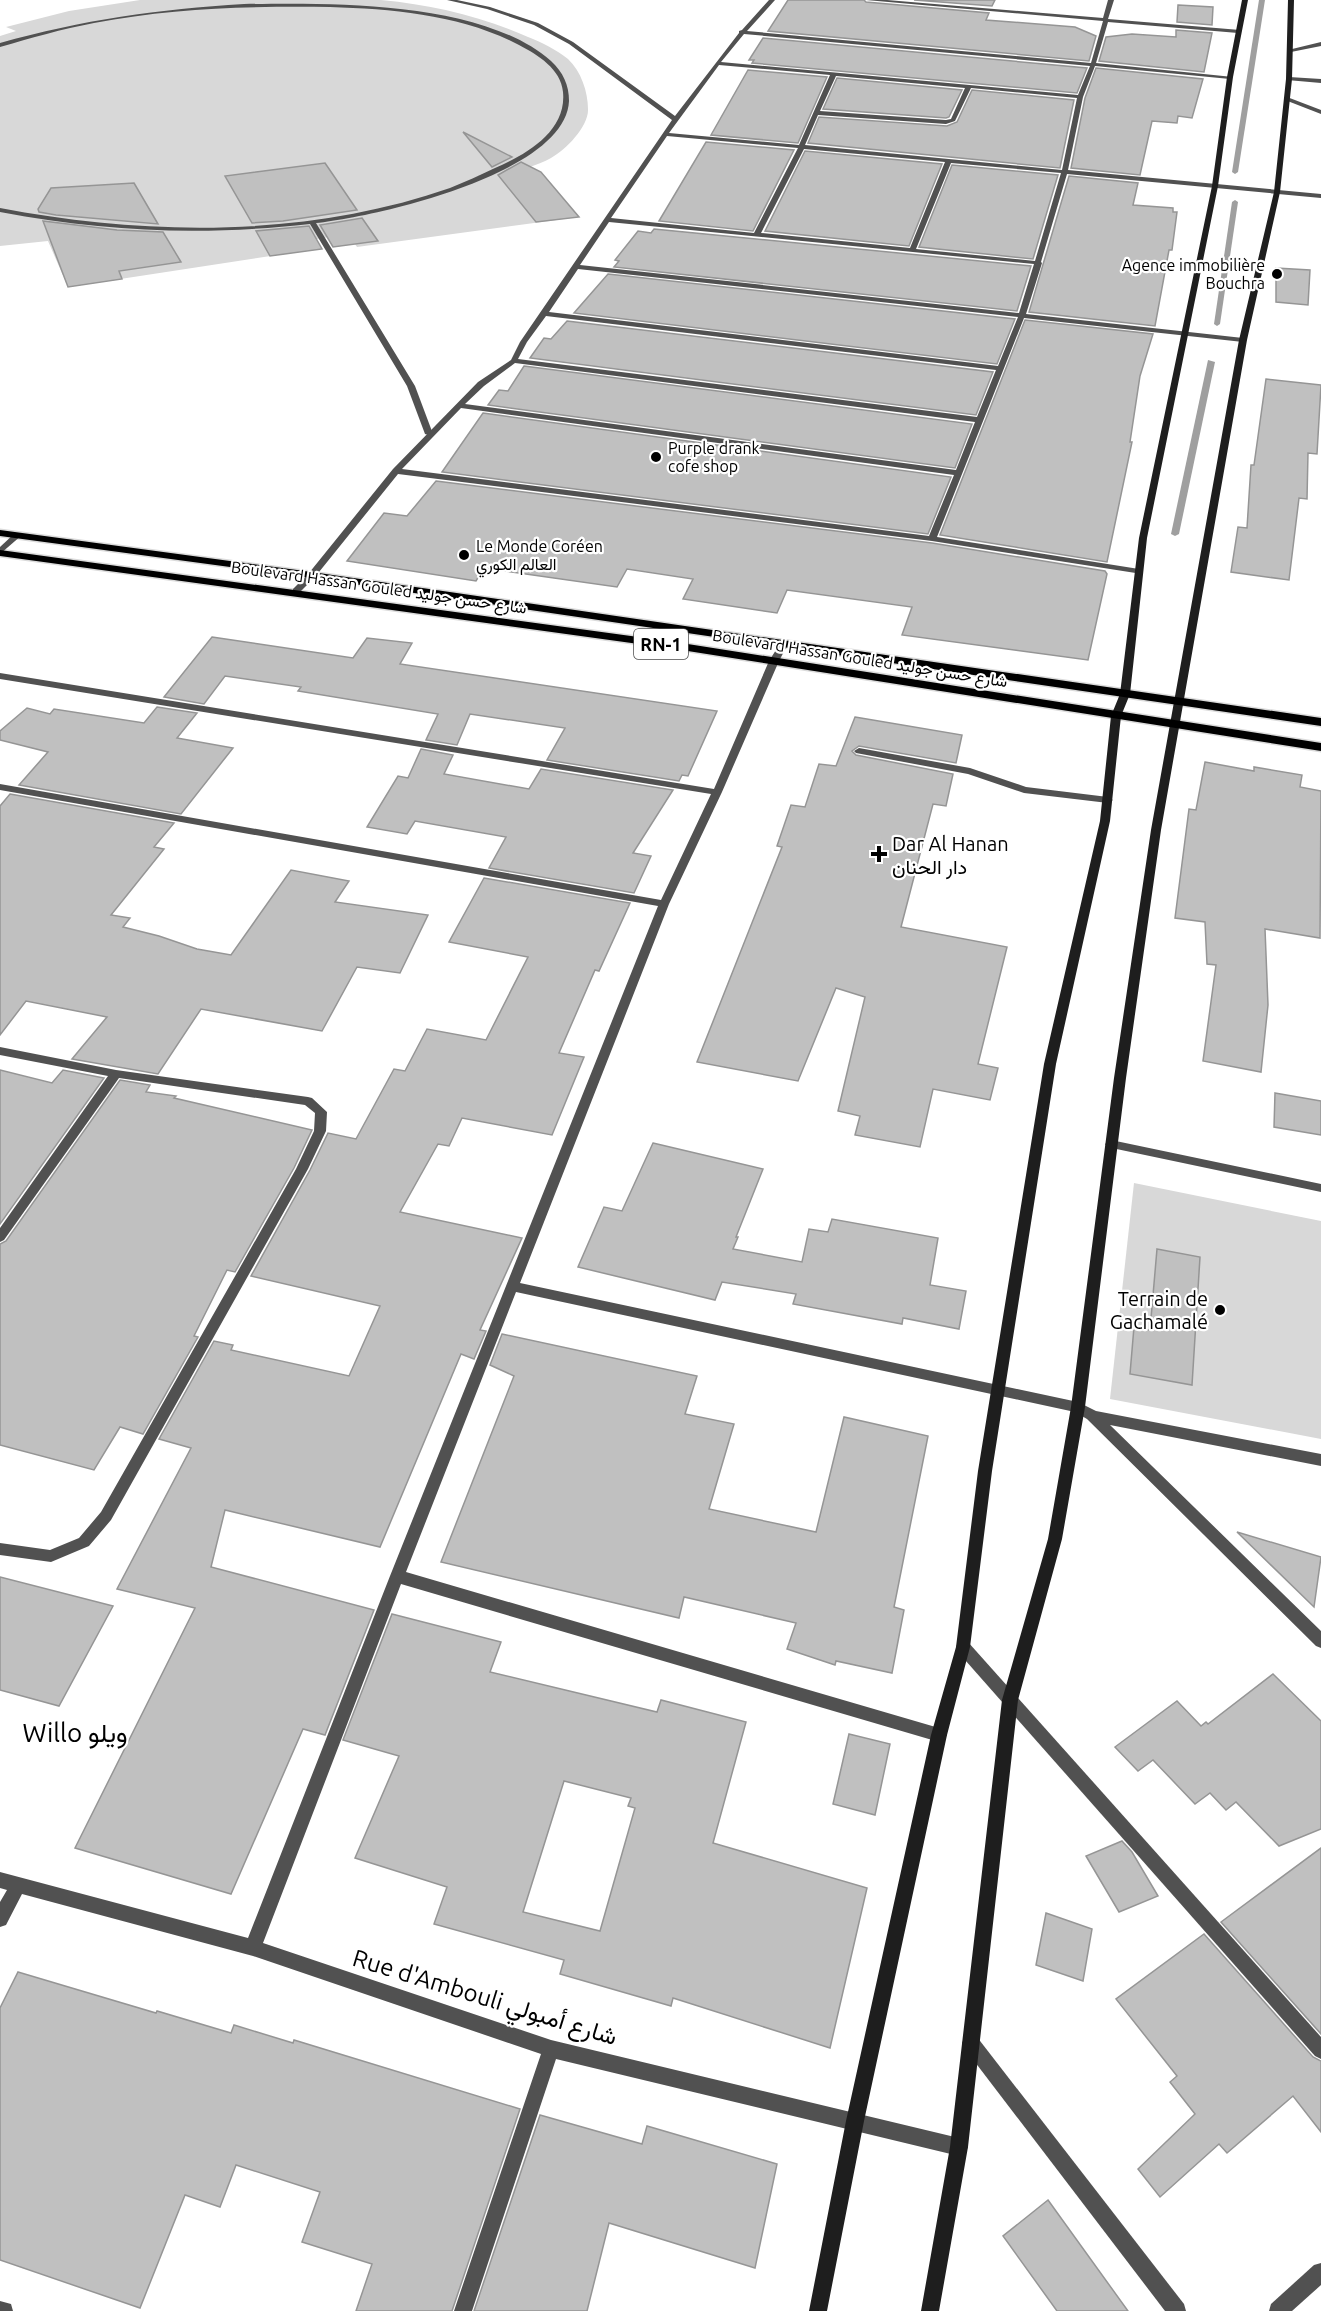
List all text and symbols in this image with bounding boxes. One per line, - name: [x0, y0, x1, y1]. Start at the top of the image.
- place label: Agence immobilière Bouchra: [1122, 256, 1265, 292]
- marker: Agence immobilière Bouchra: [1270, 267, 1284, 281]
- place label: Purple drank cofe shop: [668, 439, 760, 475]
- marker: Purple drank cofe shop: [649, 450, 663, 464]
- place label: Le Monde Coréen العالم الكوري: [476, 537, 603, 578]
- marker: Le Monde Coréen العالم الكوري: [457, 548, 471, 562]
- street label: Boulevard Hassan Gouled شارع حسن جوليد: [230, 557, 528, 620]
- street label: Boulevard Hassan Gouled شارع حسن جوليد: [711, 626, 1009, 693]
- road number: RN-1: [634, 629, 688, 659]
- place label: Dar Al Hanan دار الحنان: [892, 832, 1009, 880]
- marker: Dar Al Hanan دار الحنان: [870, 845, 888, 863]
- place label: Terrain de Gachamalé: [1110, 1287, 1208, 1333]
- marker: Terrain de Gachamalé: [1213, 1303, 1227, 1317]
- district label: Willo ويلو: [22, 1718, 128, 1749]
- street label: Rue d'Ambouli شارع أمبولي: [348, 1944, 620, 2056]

